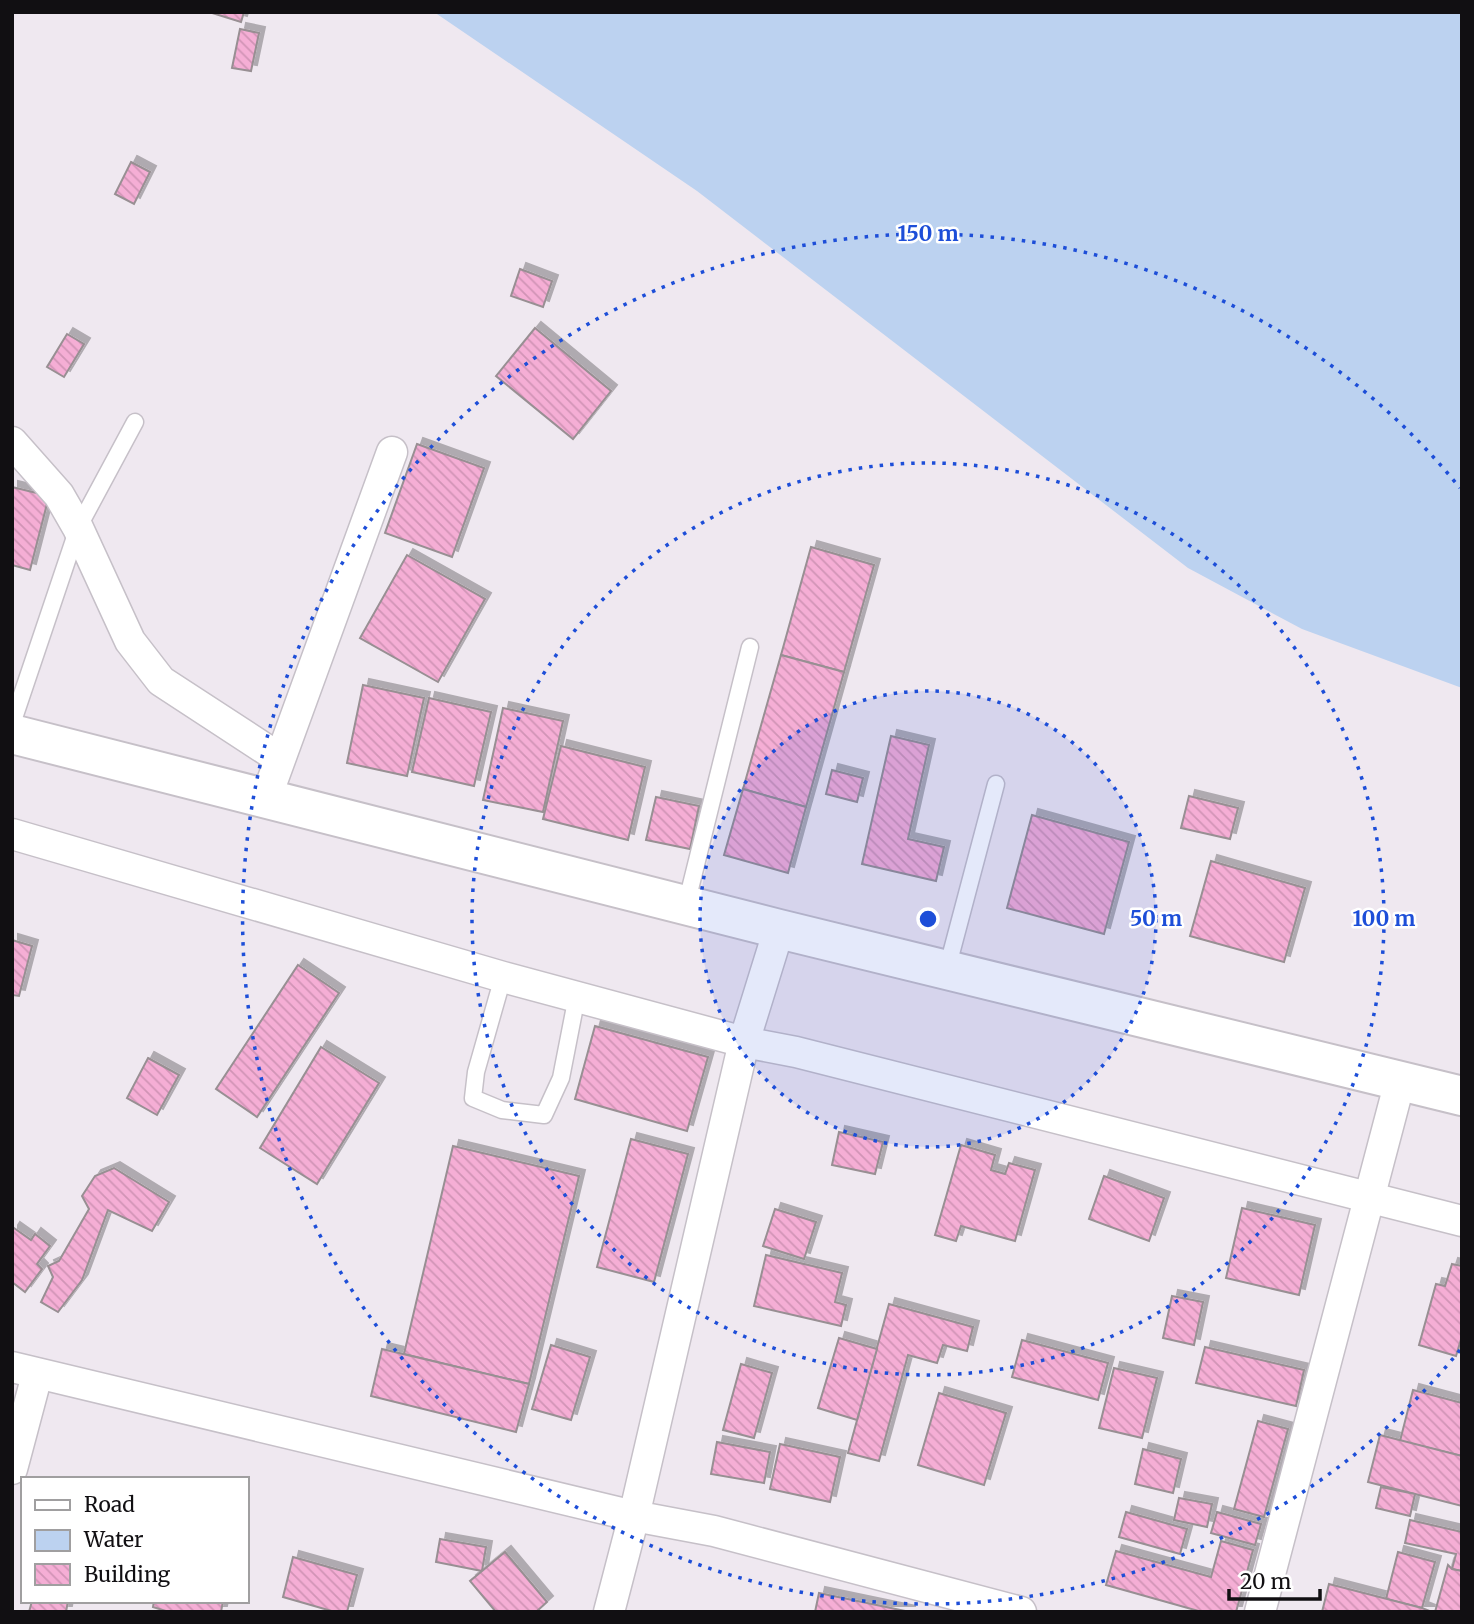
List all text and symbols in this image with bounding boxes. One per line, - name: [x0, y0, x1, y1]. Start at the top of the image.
- text: 150 m: [897, 220, 959, 247]
- text: 50 m: [1130, 905, 1182, 932]
- text: 100 m: [1353, 905, 1415, 932]
- centre of rings: [916, 907, 940, 931]
- legend: [21, 1477, 248, 1603]
- text: Road: [84, 1491, 135, 1518]
- text: Water: [83, 1526, 143, 1553]
- scale bar: [1229, 1558, 1320, 1602]
- text: Building: [84, 1561, 171, 1588]
- text: 20 m: [1240, 1568, 1292, 1595]

